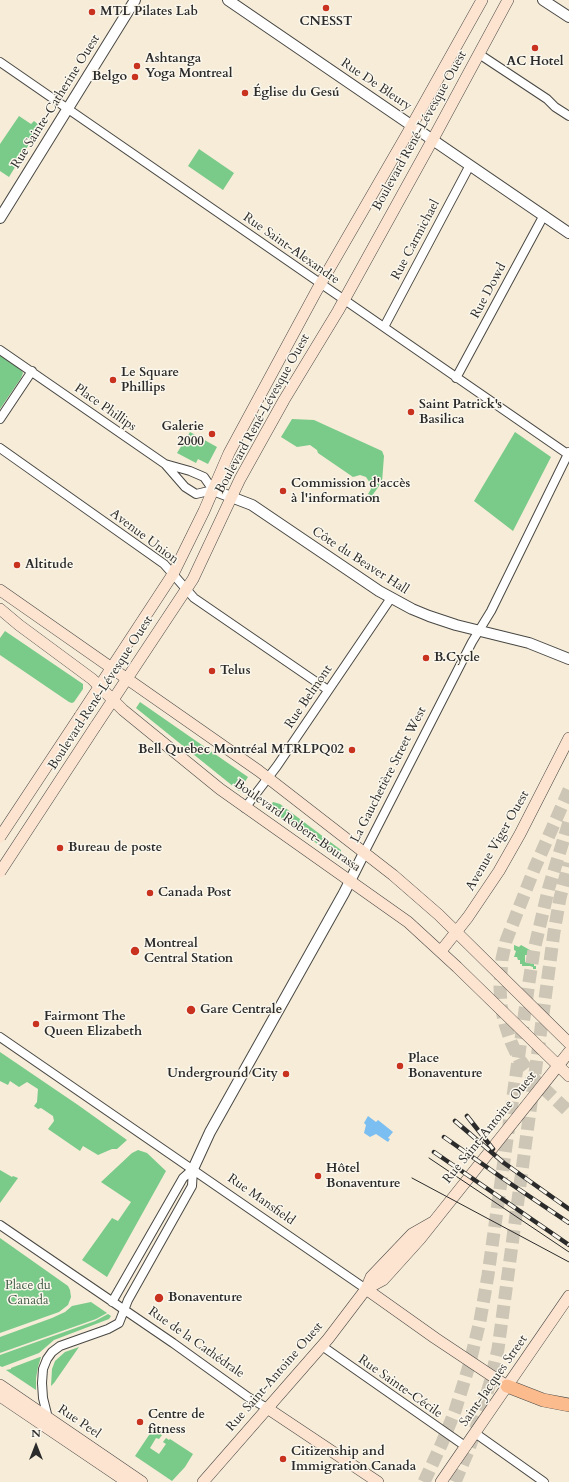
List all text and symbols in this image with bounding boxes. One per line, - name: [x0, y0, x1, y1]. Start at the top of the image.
- marker: CNESST: [321, 3, 331, 13]
- place label: MTL Pilates Lab: [100, 4, 198, 20]
- marker: MTL Pilates Lab: [87, 7, 97, 17]
- place label: CNESST: [299, 14, 353, 30]
- street label: Rue Sainte-Catherine Ouest: [8, 32, 104, 172]
- marker: AC Hotel: [530, 43, 540, 53]
- street label: Boulevard René-Lévesque Ouest: [369, 48, 471, 214]
- place label: Ashtanga Yoga Montreal: [145, 51, 233, 82]
- place label: AC Hotel: [506, 54, 564, 70]
- street label: Rue De Bleury: [338, 56, 414, 114]
- marker: Ashtanga Yoga Montreal: [132, 61, 142, 71]
- place label: Belgo: [92, 69, 127, 85]
- marker: Belgo: [130, 72, 140, 82]
- place label: Église du Gesú: [253, 85, 340, 101]
- marker: Église du Gesú: [240, 88, 250, 98]
- street label: Rue Carmichael: [388, 197, 444, 283]
- street label: Rue Saint-Alexandre: [240, 210, 342, 288]
- street label: Rue Dowd: [468, 261, 510, 321]
- street label: Boulevard René-Lévesque Ouest: [212, 331, 314, 497]
- place label: Le Square Phillips: [121, 365, 179, 396]
- marker: Le Square Phillips: [108, 375, 118, 385]
- street label: Place Phillips: [71, 381, 139, 435]
- place label: Saint Patrick's Basilica: [419, 397, 502, 428]
- marker: Saint Patrick's Basilica: [406, 407, 416, 417]
- place label: Galerie 2000: [161, 419, 204, 450]
- marker: Galerie 2000: [207, 429, 217, 439]
- place label: Commission d'accès à l'information: [291, 476, 410, 507]
- marker: Commission d'accès à l'information: [278, 486, 288, 496]
- street label: Avenue Union: [107, 506, 181, 568]
- street label: Côte du Beaver Hall: [309, 524, 411, 598]
- place label: Altitude: [25, 557, 73, 573]
- marker: Altitude: [12, 560, 22, 570]
- street label: Boulevard René-Lévesque Ouest: [45, 613, 157, 773]
- place label: B.Cycle: [434, 650, 480, 666]
- marker: B.Cycle: [421, 653, 431, 663]
- street label: Rue Belmont: [282, 662, 336, 732]
- place label: Telus: [220, 663, 251, 679]
- marker: Telus: [207, 666, 217, 676]
- street label: La Gauchetière Street West: [348, 705, 430, 845]
- place label: Bell Quebec Montréal MTRLPQ02: [138, 742, 344, 758]
- marker: Bell Quebec Montréal MTRLPQ02: [347, 745, 357, 755]
- street label: Boulevard Robert-Bourassa: [231, 776, 363, 876]
- street label: Avenue Viger Ouest: [463, 788, 533, 894]
- place label: Bureau de poste: [68, 840, 162, 856]
- marker: Bureau de poste: [55, 843, 65, 853]
- place label: Canada Post: [158, 885, 231, 901]
- marker: Canada Post: [145, 888, 155, 898]
- place label: Montreal Central Station: [144, 936, 233, 967]
- marker: Montreal Central Station: [129, 945, 141, 957]
- place label: Gare Centrale: [200, 1002, 282, 1018]
- marker: Gare Centrale: [185, 1004, 197, 1016]
- place label: Fairmont The Queen Elizabeth: [44, 1009, 142, 1040]
- marker: Fairmont The Queen Elizabeth: [31, 1019, 41, 1029]
- place label: Place Bonaventure: [408, 1051, 483, 1082]
- marker: Place Bonaventure: [395, 1061, 405, 1071]
- place label: Underground City: [167, 1066, 278, 1082]
- marker: Underground City: [281, 1069, 291, 1079]
- street label: Rue Saint-Antoine Ouest: [440, 1069, 540, 1187]
- place label: Hôtel Bonaventure: [326, 1161, 401, 1192]
- street label: Rue Mansfield: [224, 1171, 298, 1229]
- marker: Hôtel Bonaventure: [313, 1171, 323, 1181]
- park label: Place du Canada: [5, 1278, 51, 1309]
- place label: Bonaventure: [168, 1290, 243, 1306]
- marker: Bonaventure: [153, 1292, 165, 1304]
- street label: Rue de la Cathédrale: [145, 1304, 247, 1382]
- street label: Rue Saint-Antoine Ouest: [223, 1319, 327, 1435]
- street label: Saint-Jacques Street: [457, 1332, 531, 1430]
- street label: Rue Sainte-Cécile: [355, 1352, 445, 1422]
- street label: Rue Peel: [55, 1402, 103, 1442]
- place label: Centre de fitness: [148, 1407, 205, 1438]
- marker: Centre de fitness: [135, 1417, 145, 1427]
- north arrow: [16, 1426, 56, 1466]
- text: N: [31, 1426, 41, 1441]
- place label: Citizenship and Immigration Canada: [291, 1444, 416, 1475]
- marker: Citizenship and Immigration Canada: [278, 1454, 288, 1464]

